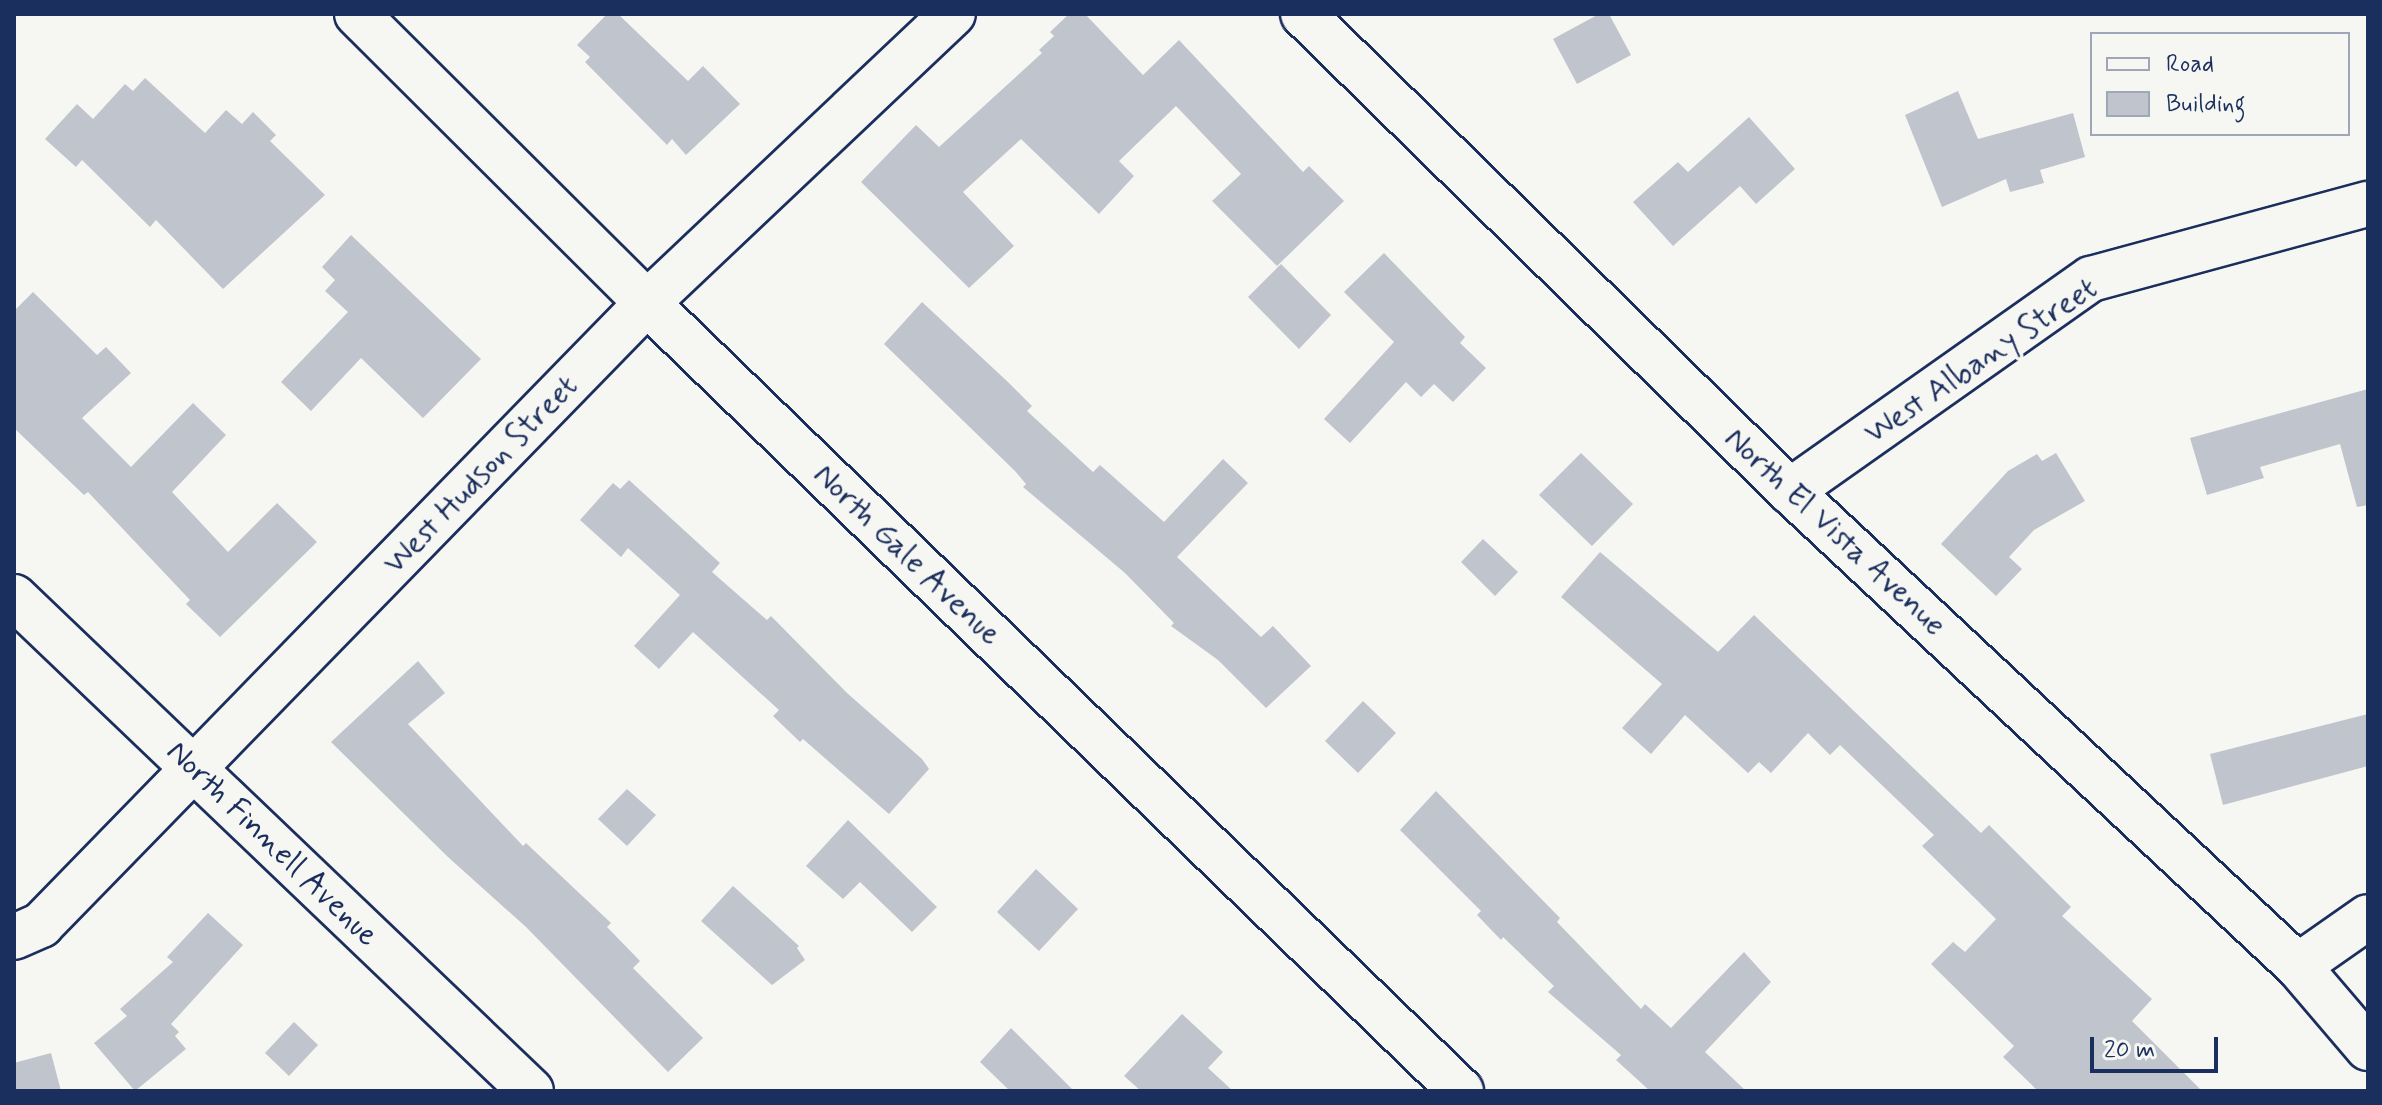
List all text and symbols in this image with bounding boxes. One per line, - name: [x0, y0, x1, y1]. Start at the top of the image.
- legend: [2090, 32, 2350, 136]
- text: Road: [2166, 49, 2214, 80]
- text: Building: [2166, 89, 2246, 120]
- street label: West Albany Street: [1855, 267, 2107, 455]
- street label: West Hudson Street: [374, 365, 588, 585]
- street label: North El Vista Avenue: [1715, 418, 1955, 646]
- street label: North Gale Avenue: [803, 454, 1011, 656]
- street label: North Finnell Avenue: [155, 730, 389, 958]
- scale bar: [2094, 1021, 2222, 1071]
- text: 20 m: [2104, 1035, 2155, 1066]

